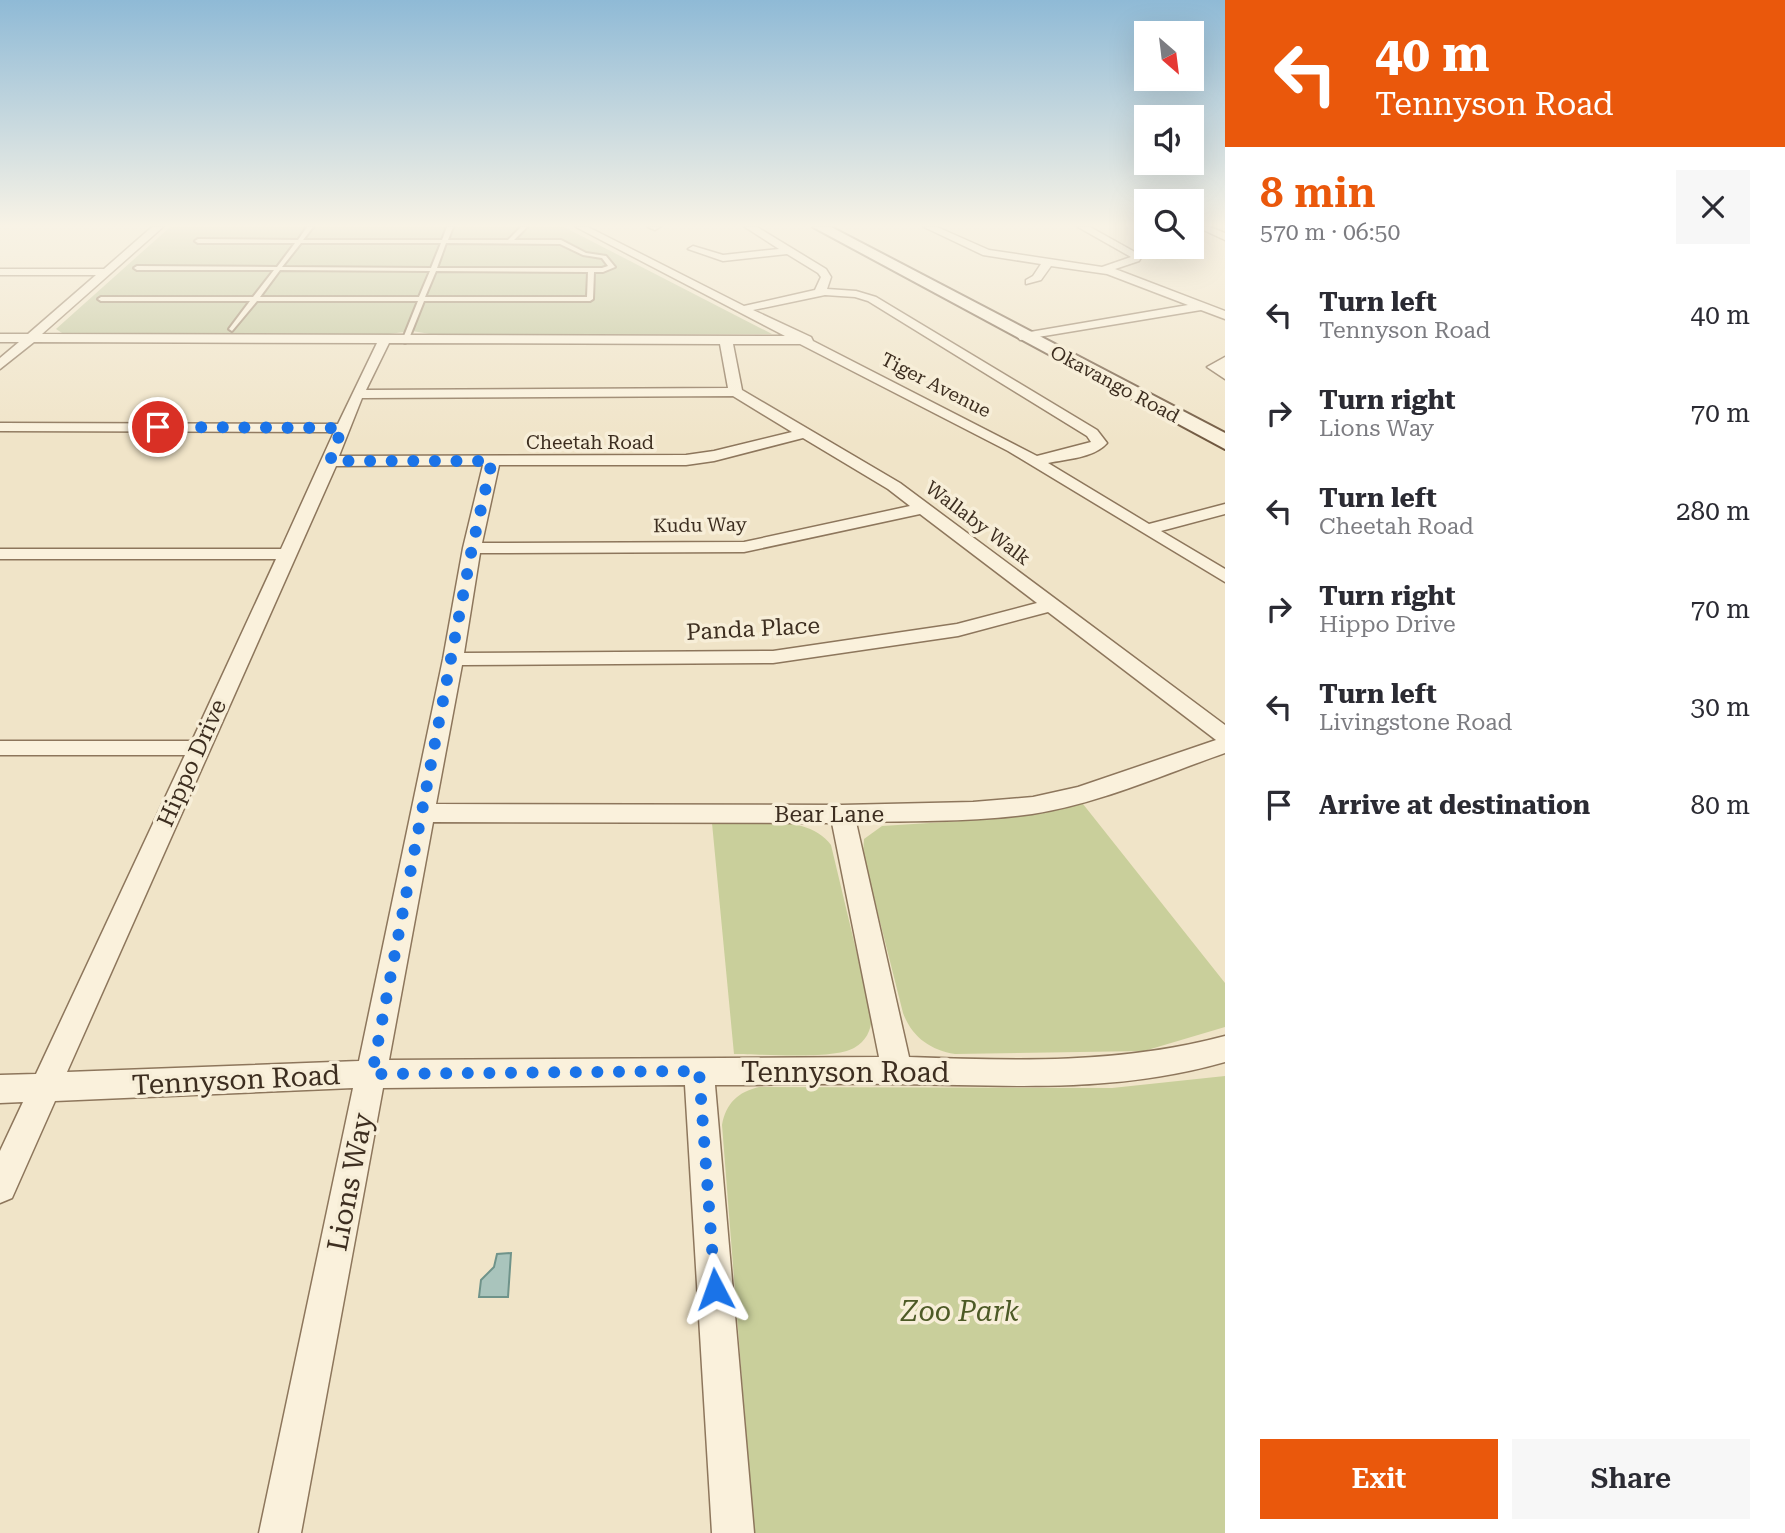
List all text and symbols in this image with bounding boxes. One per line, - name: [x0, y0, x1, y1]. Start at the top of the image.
- north arrow: [1134, 21, 1204, 91]
- map controls: [1134, 21, 1204, 259]
- text: 40 m: [1375, 26, 1490, 83]
- icon: left: [1260, 28, 1351, 119]
- text: Tennyson Road: [1375, 85, 1614, 123]
- button: sound: [1134, 105, 1204, 175]
- text: 8 min: [1260, 168, 1376, 217]
- button: close: [1676, 170, 1750, 244]
- button: search: [1134, 189, 1204, 259]
- text: 570 m · 06:50: [1260, 219, 1400, 246]
- text: Turn left: [1319, 287, 1437, 317]
- icon: left: [1260, 296, 1298, 334]
- text: 40 m: [1691, 300, 1750, 330]
- text: Tennyson Road: [1319, 317, 1490, 344]
- street label: Okavango Road: [1046, 340, 1184, 428]
- street label: Tiger Avenue: [877, 347, 995, 423]
- text: Turn right: [1319, 385, 1455, 415]
- icon: right: [1260, 394, 1298, 432]
- pin: [128, 397, 188, 457]
- text: 70 m: [1691, 398, 1750, 428]
- icon: arrive: [139, 408, 177, 446]
- text: Lions Way: [1319, 415, 1434, 442]
- street label: Cheetah Road: [526, 431, 654, 454]
- street label: Wallaby Walk: [921, 476, 1035, 570]
- text: Turn left: [1319, 483, 1437, 513]
- icon: left: [1260, 492, 1298, 530]
- text: 280 m: [1676, 496, 1750, 526]
- street label: Kudu Way: [653, 513, 748, 537]
- text: Cheetah Road: [1319, 513, 1474, 540]
- text: Turn right: [1319, 581, 1455, 611]
- icon: right: [1260, 590, 1298, 628]
- text: 70 m: [1691, 594, 1750, 624]
- text: Hippo Drive: [1319, 611, 1456, 638]
- street label: Panda Place: [685, 612, 821, 646]
- text: Turn left: [1319, 679, 1437, 709]
- icon: left: [1260, 688, 1298, 726]
- text: 30 m: [1691, 692, 1750, 722]
- street label: Hippo Drive: [152, 695, 232, 831]
- text: Livingstone Road: [1319, 709, 1512, 736]
- icon: arrive: [1260, 786, 1298, 824]
- text: Arrive at destination: [1319, 790, 1590, 820]
- text: 80 m: [1691, 790, 1750, 820]
- street label: Bear Lane: [774, 801, 884, 828]
- street label: Tennyson Road: [741, 1056, 949, 1089]
- street label: Tennyson Road: [131, 1058, 341, 1102]
- street label: Lions Way: [320, 1110, 380, 1254]
- position arrow: [678, 1252, 752, 1326]
- park label: Zoo Park: [900, 1295, 1020, 1328]
- button: Exit: [1260, 1439, 1498, 1519]
- button: Share: [1512, 1439, 1750, 1519]

